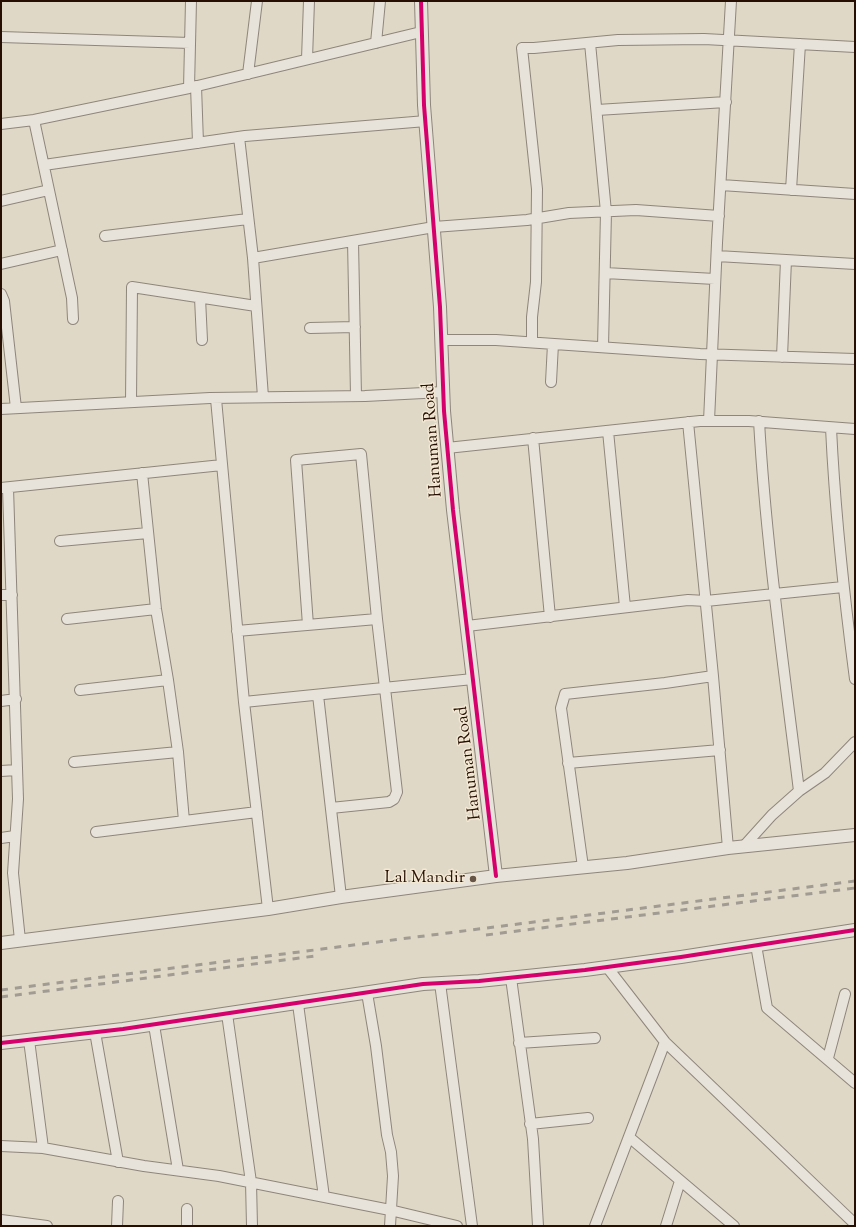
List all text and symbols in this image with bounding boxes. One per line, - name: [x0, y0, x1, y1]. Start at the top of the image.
- street label: Hanuman Road: [420, 382, 448, 498]
- street label: Hanuman Road: [453, 705, 487, 821]
- place label: Lal Mandir: [384, 869, 465, 889]
- marker: Lal Mandir: [468, 874, 478, 884]

